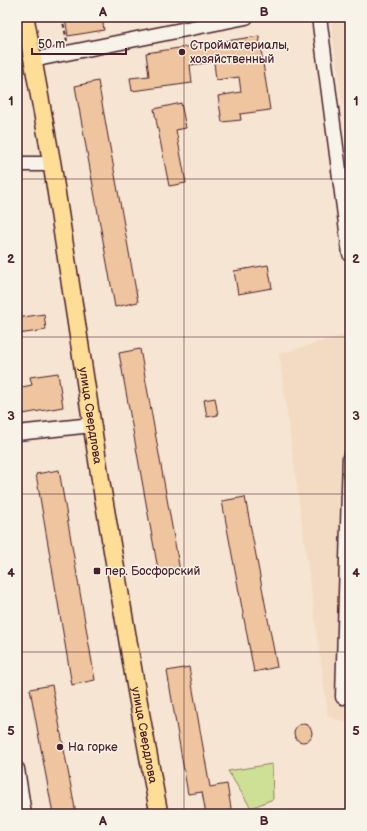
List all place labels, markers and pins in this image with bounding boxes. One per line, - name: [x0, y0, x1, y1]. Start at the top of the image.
- place label: Стройматериалы, хозяйственный: [190, 38, 289, 67]
- marker: Стройматериалы, хозяйственный: [177, 47, 187, 57]
- place label: пер. Босфорский: [105, 564, 201, 579]
- marker: пер. Босфорский: [92, 566, 102, 576]
- place label: На горке: [68, 740, 118, 755]
- marker: На горке: [55, 742, 65, 752]

